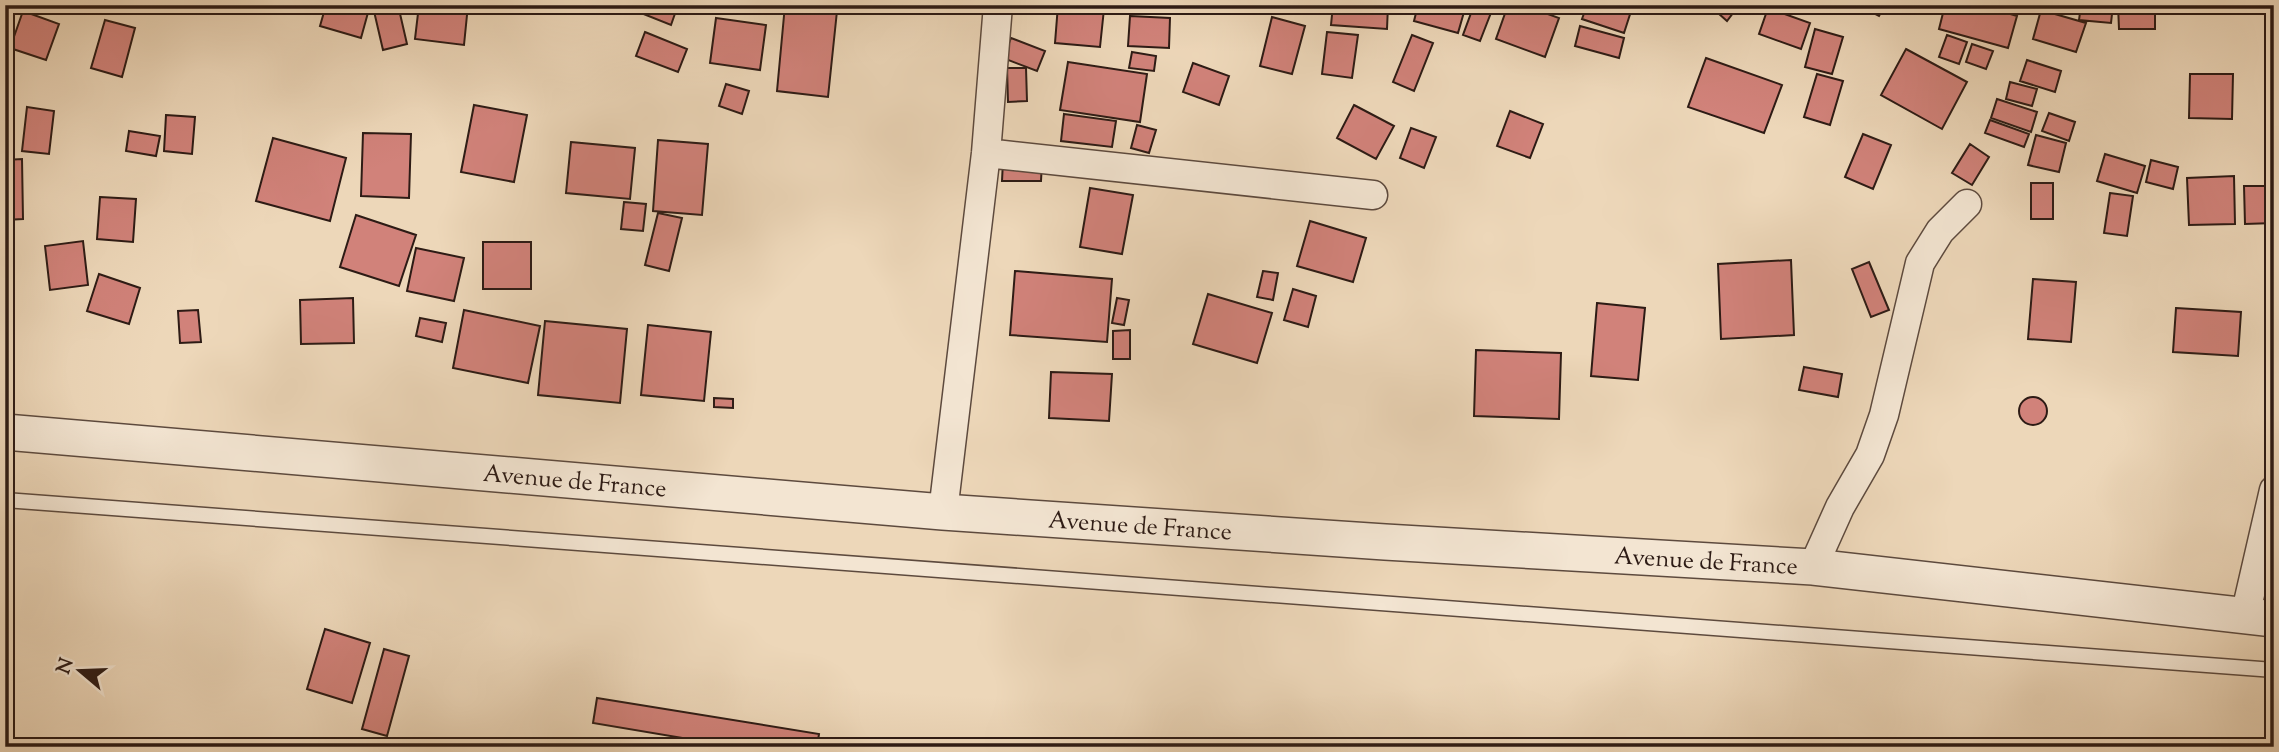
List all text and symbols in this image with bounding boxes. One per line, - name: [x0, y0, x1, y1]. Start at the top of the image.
- street label: Avenue de France: [482, 458, 668, 507]
- street label: Avenue de France: [1047, 504, 1233, 551]
- street label: Avenue de France: [1613, 540, 1799, 585]
- north arrow: [46, 636, 116, 706]
- text: N: [51, 655, 82, 678]

